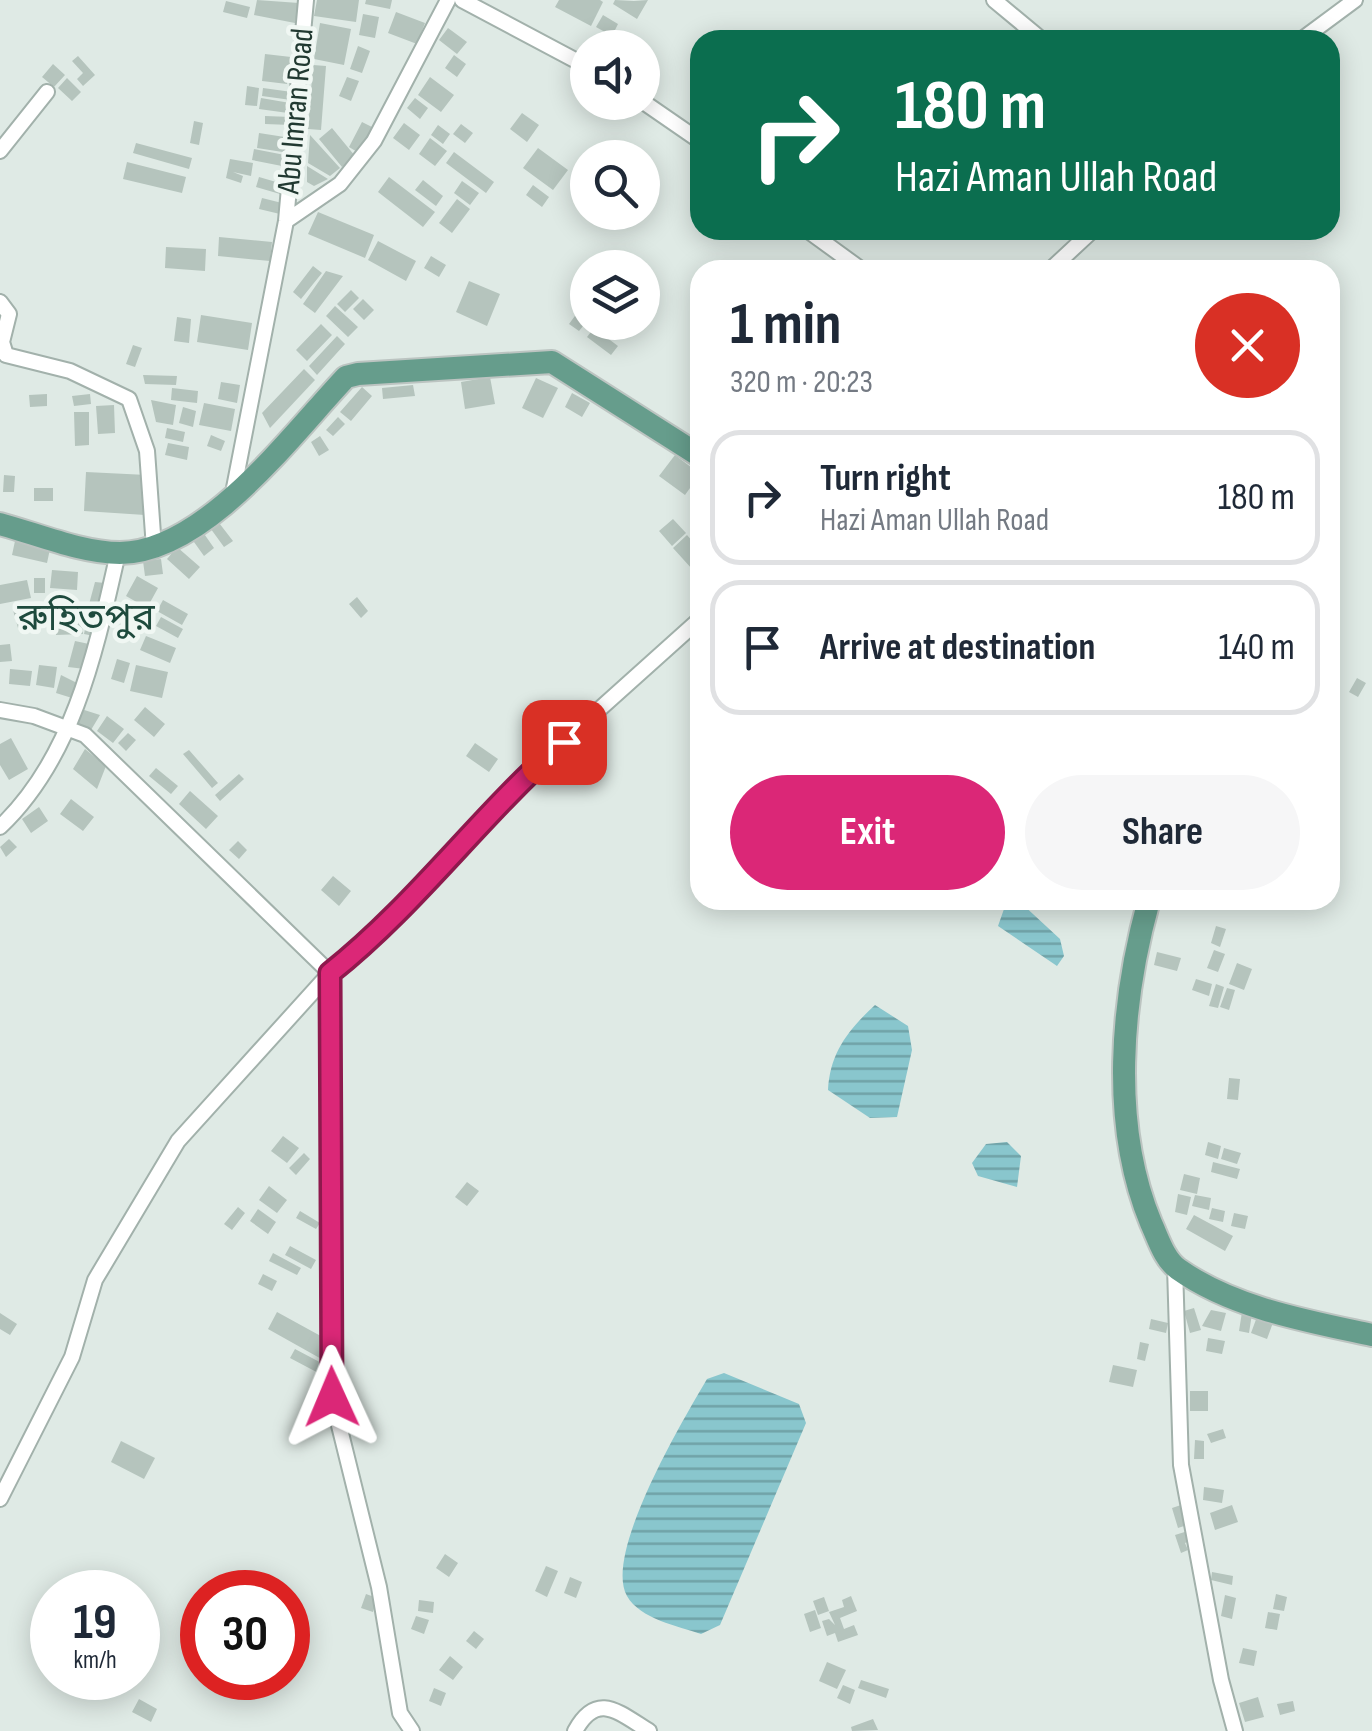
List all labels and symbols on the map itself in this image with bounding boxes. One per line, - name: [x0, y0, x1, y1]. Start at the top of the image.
- street label: Abu Imran Road: [269, 27, 323, 196]
- district label: রুহিতপুর: [16, 595, 156, 641]
- pin: [522, 700, 607, 785]
- position arrow: [280, 1345, 384, 1449]
- speed limit sign: 30: [180, 1570, 310, 1700]

